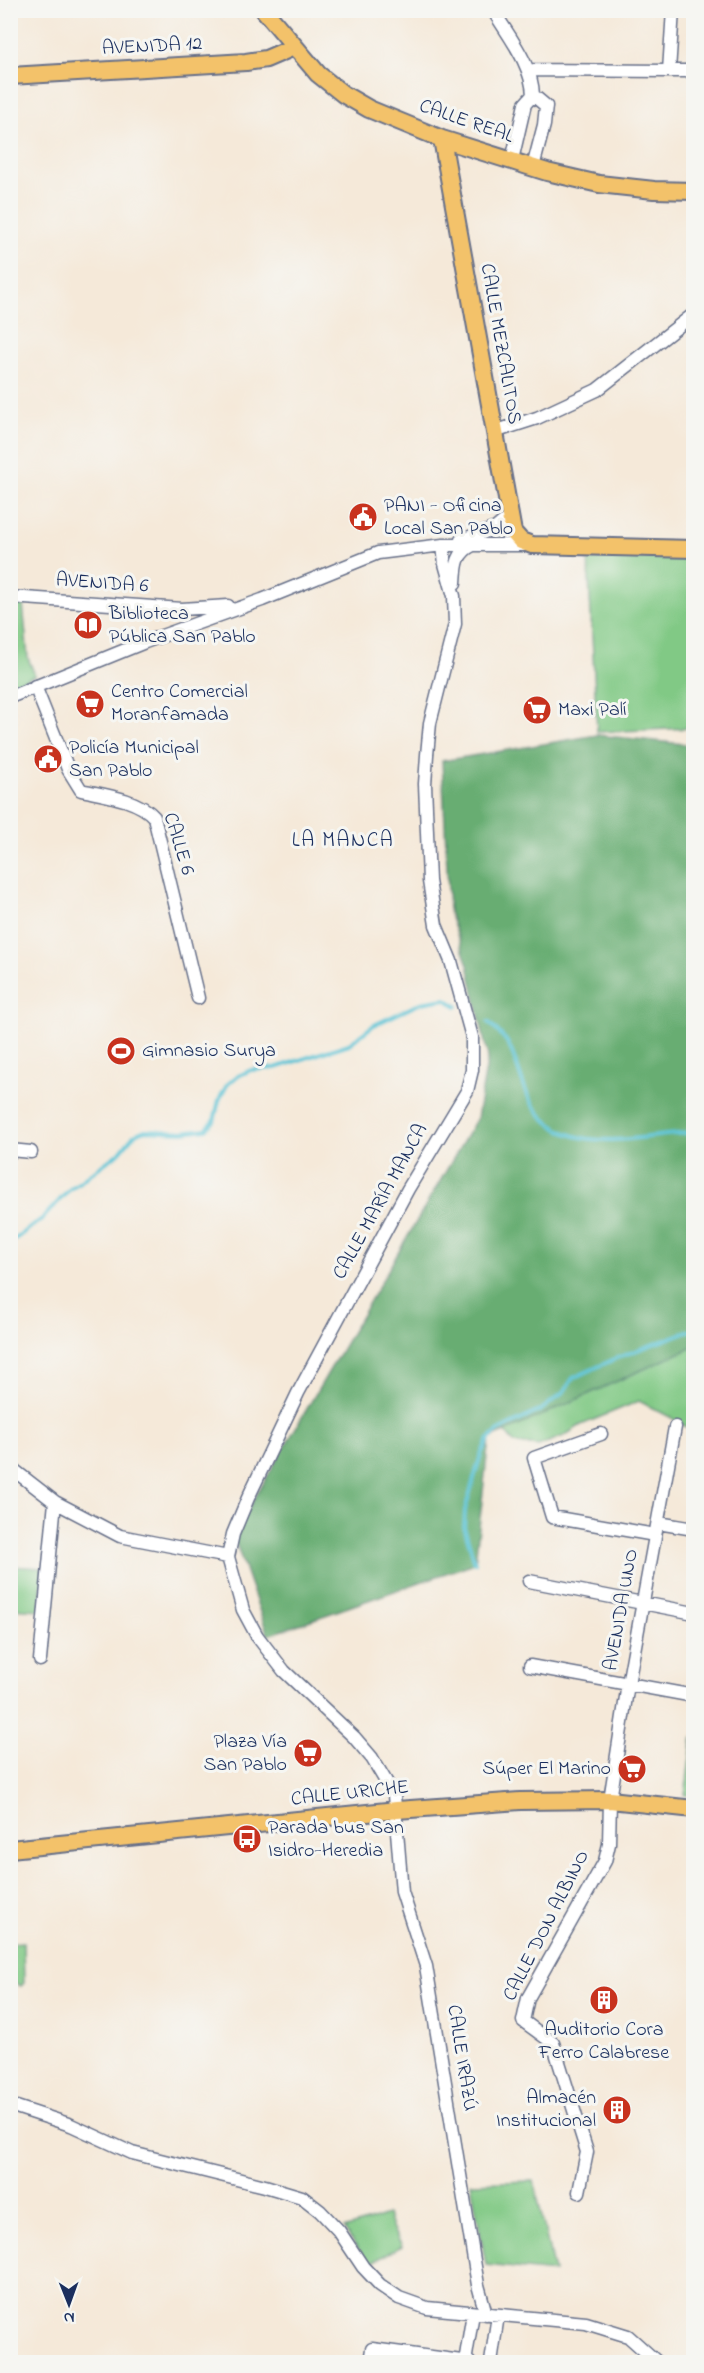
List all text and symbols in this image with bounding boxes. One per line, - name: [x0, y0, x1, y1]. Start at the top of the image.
- street label: AVENIDA 12: [101, 30, 203, 64]
- street label: CALLE REAL: [415, 92, 518, 152]
- street label: CALLE MEZCALITOS: [472, 261, 528, 427]
- place label: PANI - Oficina Local San Pablo: [384, 492, 513, 544]
- public building icon: PANI - Oficina Local San Pablo: [347, 501, 379, 533]
- street label: AVENIDA 6: [55, 566, 150, 602]
- place label: Biblioteca Pública San Pablo: [108, 600, 256, 652]
- library icon: Biblioteca Pública San Pablo: [72, 609, 104, 641]
- place label: Centro Comercial Moranfamada: [111, 678, 248, 730]
- supermarket icon: Centro Comercial Moranfamada: [74, 688, 106, 720]
- supermarket icon: Maxi Palí: [521, 694, 553, 726]
- place label: Maxi Palí: [558, 696, 627, 725]
- place label: Policía Municipal San Pablo: [69, 734, 199, 786]
- public building icon: Policía Municipal San Pablo: [32, 743, 64, 775]
- street label: CALLE 6: [155, 809, 201, 879]
- district label: LA MANCA: [292, 826, 394, 856]
- sports icon: Gimnasio Surya: [105, 1035, 137, 1067]
- place label: Gimnasio Surya: [142, 1037, 276, 1066]
- street label: CALLE MARÍA MANCA: [326, 1119, 436, 1285]
- street label: AVENIDA UNO: [597, 1547, 647, 1673]
- place label: Plaza Vía San Pablo: [204, 1728, 287, 1780]
- supermarket icon: Plaza Vía San Pablo: [292, 1737, 324, 1769]
- supermarket icon: Súper El Marino: [616, 1753, 648, 1785]
- place label: Súper El Marino: [482, 1755, 611, 1784]
- street label: CALLE URICHE: [290, 1773, 410, 1815]
- place label: Parada bus San Isidro-Heredia: [268, 1814, 404, 1866]
- bus stop icon: Parada bus San Isidro-Heredia: [231, 1823, 263, 1855]
- street label: CALLE DON ALBINO: [496, 1845, 598, 2007]
- building icon: Auditorio Cora Ferro Calabrese: [588, 1984, 620, 2016]
- street label: CALLE IRAZÚ: [438, 2003, 484, 2113]
- place label: Auditorio Cora Ferro Calabrese: [538, 2016, 669, 2068]
- place label: Almacén Institucional: [496, 2084, 596, 2136]
- building icon: Almacén Institucional: [601, 2094, 633, 2126]
- north arrow: [39, 2274, 99, 2334]
- text: N: [63, 2305, 75, 2329]

